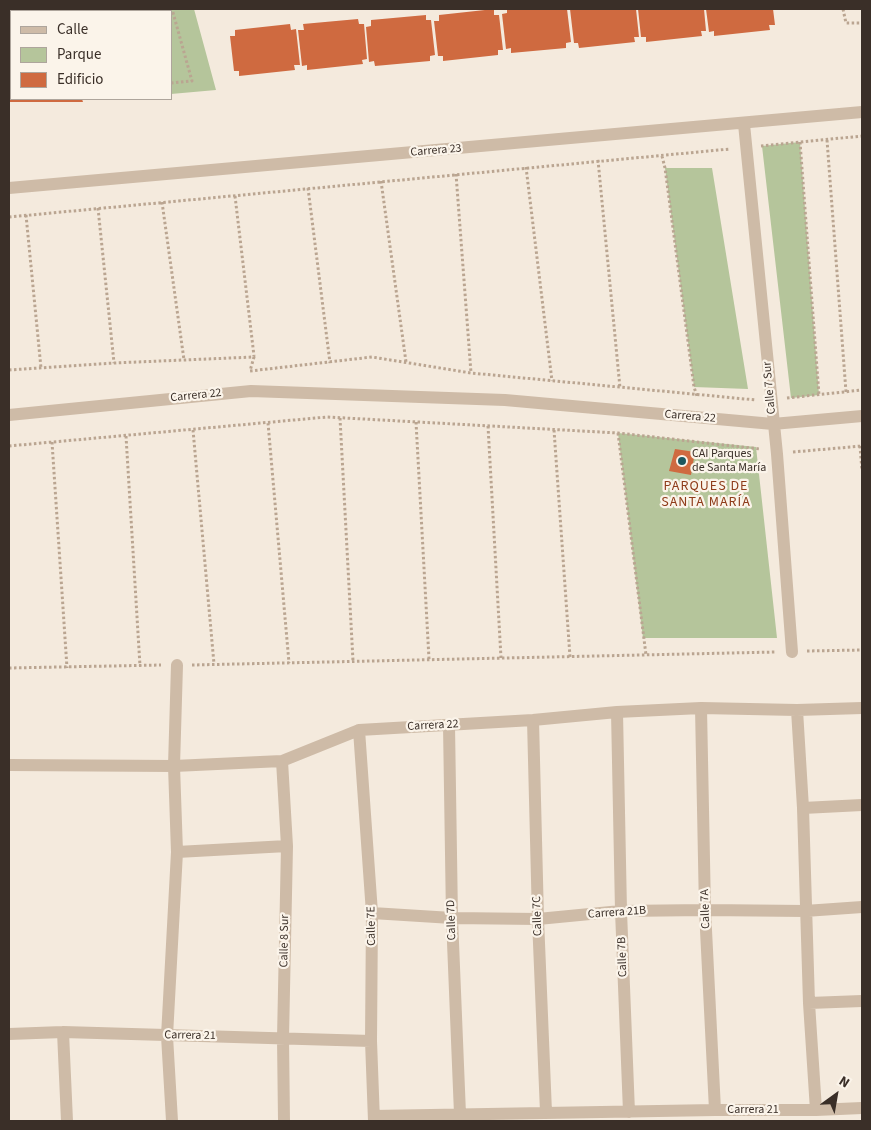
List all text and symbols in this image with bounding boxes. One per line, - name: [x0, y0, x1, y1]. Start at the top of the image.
- legend: [10, 10, 172, 100]
- text: Calle: [57, 19, 88, 40]
- text: Parque: [57, 44, 101, 65]
- text: Edificio: [57, 69, 104, 90]
- street label: Carrera 23: [410, 142, 462, 160]
- street label: Calle 7 Sur: [761, 361, 779, 415]
- street label: Carrera 22: [170, 386, 222, 406]
- street label: Carrera 22: [664, 408, 716, 426]
- place label: CAI Parques de Santa María: [692, 447, 766, 475]
- marker: CAI Parques de Santa María: [676, 455, 688, 467]
- district label: PARQUES DE SANTA MARÍA: [660, 479, 752, 512]
- street label: Carrera 22: [407, 717, 459, 735]
- street label: Calle 7A: [698, 889, 714, 929]
- street label: Calle 7C: [530, 896, 546, 936]
- street label: Calle 7D: [444, 899, 460, 941]
- street label: Carrera 21B: [587, 904, 647, 922]
- street label: Calle 7E: [364, 906, 380, 946]
- street label: Calle 8 Sur: [277, 914, 293, 968]
- street label: Calle 7B: [615, 937, 631, 977]
- street label: Carrera 21: [164, 1028, 216, 1044]
- north arrow: [811, 1070, 861, 1120]
- text: N: [835, 1071, 853, 1093]
- street label: Carrera 21: [727, 1103, 779, 1117]

